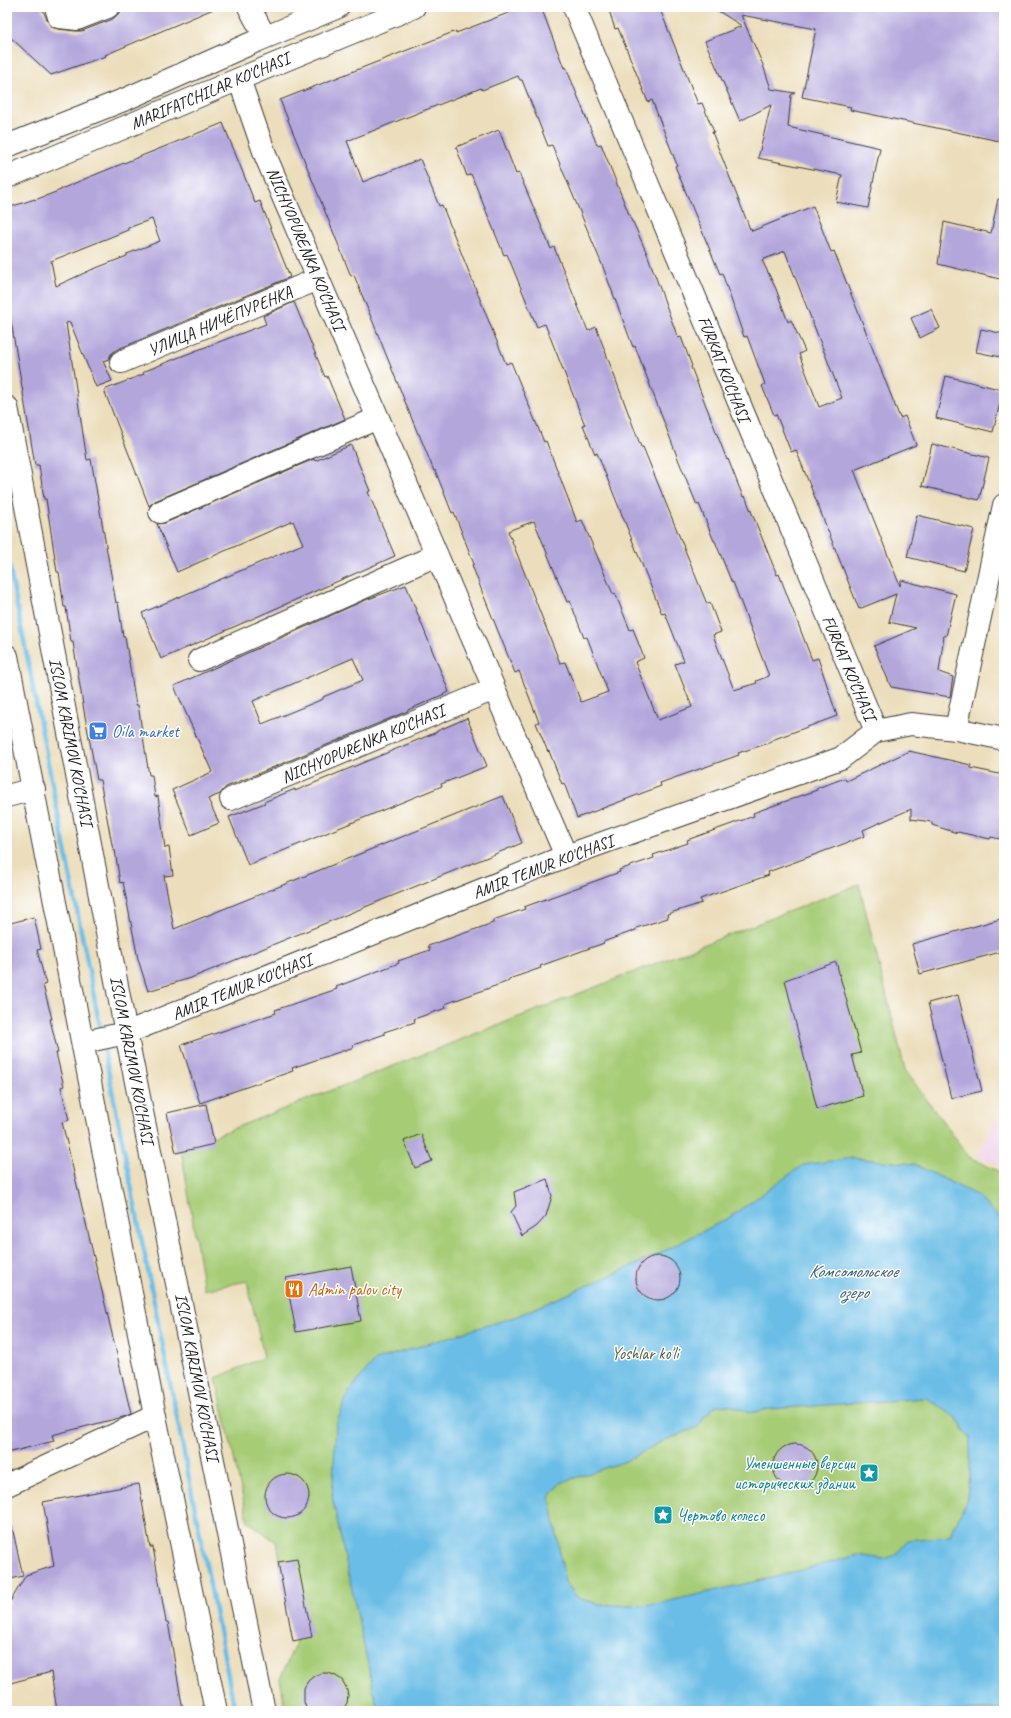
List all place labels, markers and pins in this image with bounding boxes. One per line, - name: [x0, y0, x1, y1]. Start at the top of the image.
- supermarket icon: Oila market: [87, 720, 109, 742]
- place label: Oila market: [112, 721, 181, 742]
- restaurant icon: Admin palov city: [283, 1278, 305, 1300]
- place label: Admin palov city: [308, 1279, 402, 1300]
- place label: Уменшенные версии исторических здании: [734, 1453, 857, 1495]
- place icon: Уменшенные версии исторических здании: [858, 1462, 880, 1484]
- place icon: Чертово колесо: [652, 1504, 674, 1526]
- place label: Чертово колесо: [677, 1505, 765, 1526]

